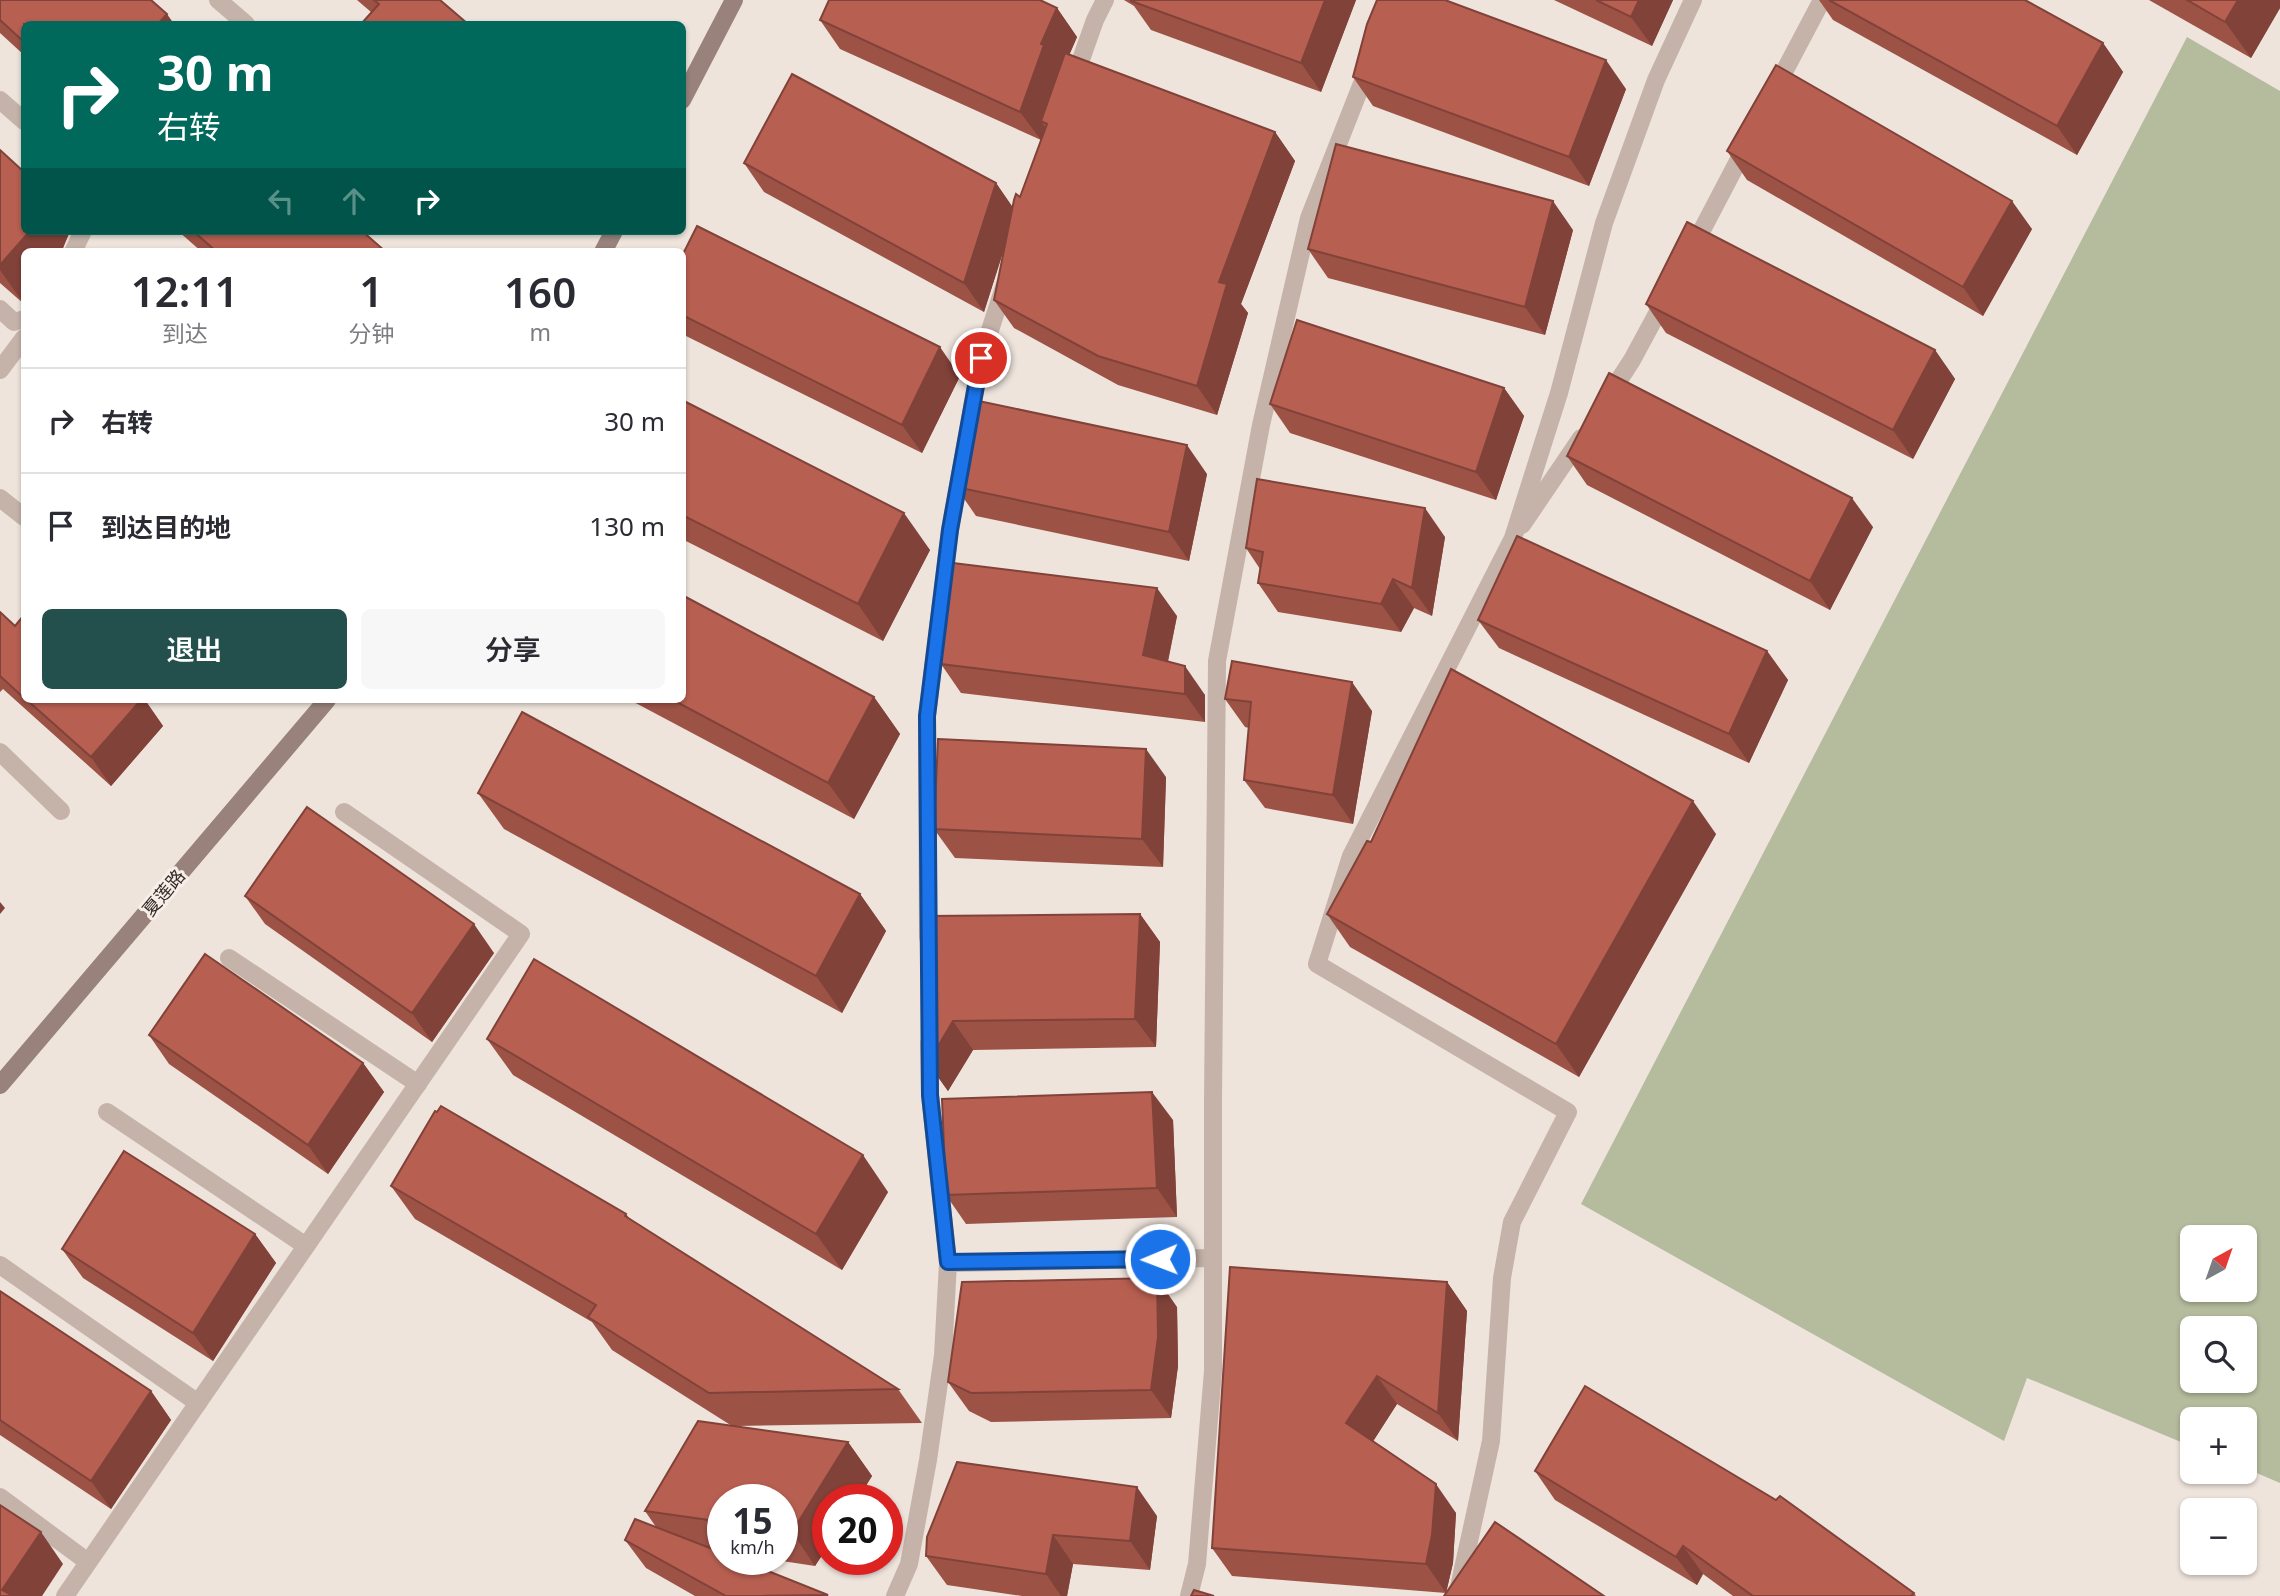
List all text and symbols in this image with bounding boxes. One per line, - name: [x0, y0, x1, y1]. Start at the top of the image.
- text: 30 m: [157, 39, 274, 105]
- icon: right: [42, 49, 133, 140]
- text: 右转: [157, 105, 221, 148]
- icon: left: [262, 182, 300, 220]
- icon: ahead: [335, 182, 373, 220]
- icon: right: [408, 182, 446, 220]
- text: 12:11: [131, 262, 239, 319]
- text: 1: [359, 262, 383, 319]
- text: 160: [504, 263, 576, 320]
- text: m: [529, 316, 551, 348]
- text: 到达: [162, 317, 208, 349]
- text: 分钟: [348, 317, 394, 349]
- pin: [951, 328, 1011, 388]
- icon: arrive: [962, 339, 1000, 377]
- icon: right: [42, 402, 80, 440]
- text: 30 m: [604, 403, 665, 439]
- text: 右转: [101, 404, 153, 440]
- icon: arrive: [42, 507, 80, 545]
- text: 130 m: [589, 508, 665, 544]
- text: 到达目的地: [101, 509, 231, 545]
- button: 退出: [42, 609, 347, 689]
- button: 分享: [361, 609, 665, 689]
- street label: 夏莲路: [137, 864, 190, 921]
- position arrow: [1123, 1222, 1197, 1296]
- north arrow: [2180, 1225, 2258, 1302]
- map controls: [2180, 1225, 2257, 1575]
- button: search: [2180, 1316, 2257, 1393]
- button: +: [2180, 1407, 2257, 1484]
- speed limit sign: 20: [812, 1484, 903, 1575]
- text: 15: [732, 1497, 773, 1544]
- button: −: [2180, 1498, 2257, 1575]
- text: km/h: [730, 1535, 775, 1559]

